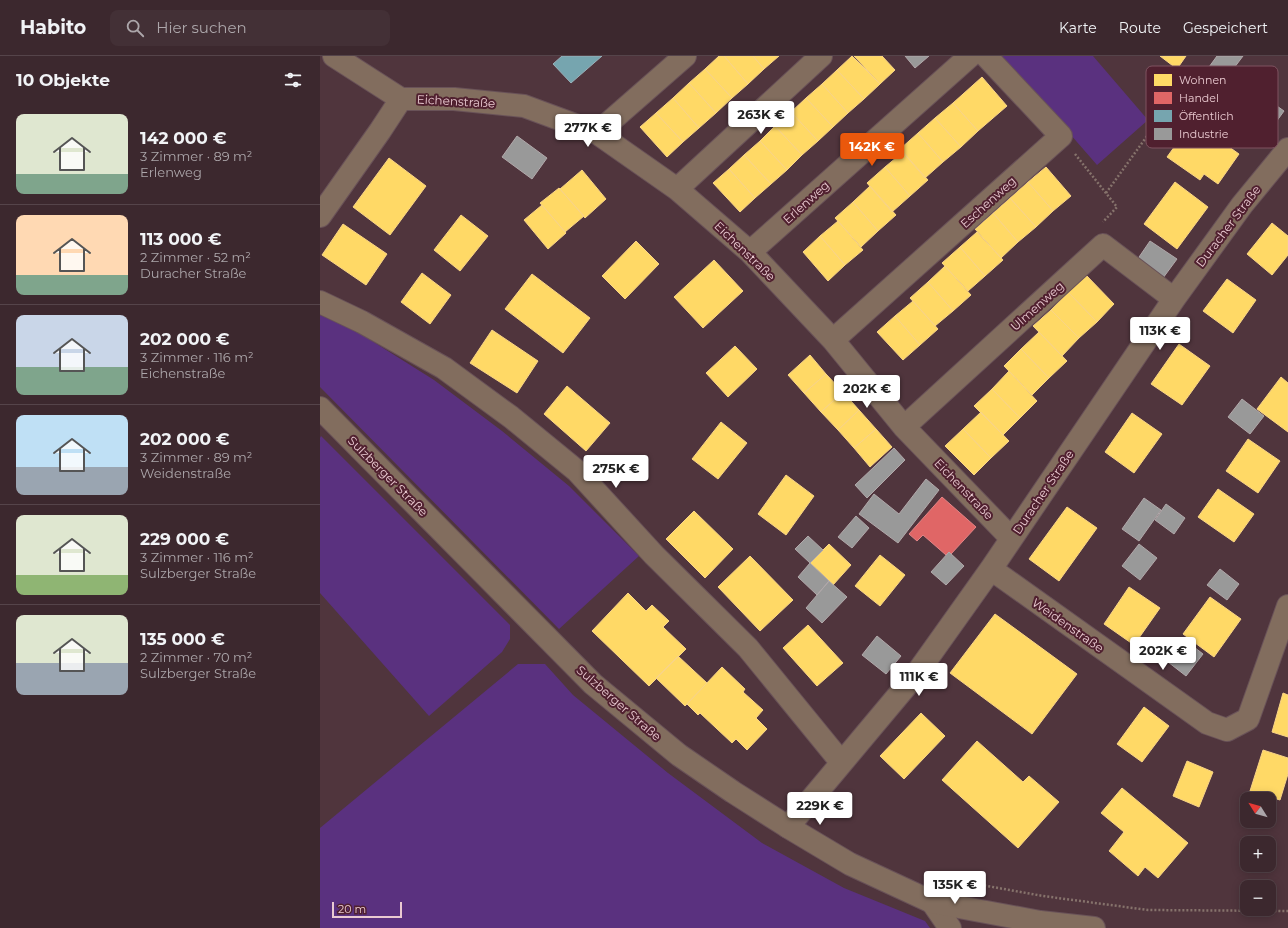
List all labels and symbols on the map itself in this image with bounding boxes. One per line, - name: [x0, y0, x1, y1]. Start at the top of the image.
- legend: [1146, 66, 1278, 148]
- text: Wohnen: [1179, 73, 1226, 87]
- street label: Eichenstraße: [416, 91, 496, 111]
- text: Handel: [1179, 91, 1219, 105]
- pin: 263K €: [728, 101, 794, 135]
- text: Öffentlich: [1179, 109, 1234, 123]
- pin: 277K €: [555, 114, 621, 148]
- text: Industrie: [1179, 127, 1229, 141]
- pin: 142K €: [839, 133, 905, 167]
- street label: Eschenweg: [957, 173, 1019, 231]
- street label: Erlenweg: [780, 177, 832, 227]
- street label: Duracher Straße: [1192, 182, 1264, 270]
- street label: Eichenstraße: [711, 218, 779, 284]
- street label: Ulmenweg: [1007, 278, 1067, 334]
- pin: 113K €: [1127, 317, 1193, 351]
- pin: 202K €: [834, 375, 900, 409]
- street label: Sulzberger Straße: [345, 433, 431, 519]
- street label: Duracher Straße: [1009, 447, 1077, 537]
- pin: 275K €: [583, 455, 649, 489]
- street label: Eichenstraße: [931, 455, 997, 523]
- street label: Weidenstraße: [1029, 595, 1107, 655]
- pin: 202K €: [1130, 637, 1196, 671]
- street label: Sulzberger Straße: [574, 662, 664, 744]
- pin: 111K €: [886, 663, 952, 697]
- pin: 229K €: [787, 792, 853, 826]
- north arrow: [1240, 792, 1276, 828]
- pin: 135K €: [922, 871, 988, 905]
- scale bar: [332, 900, 402, 919]

